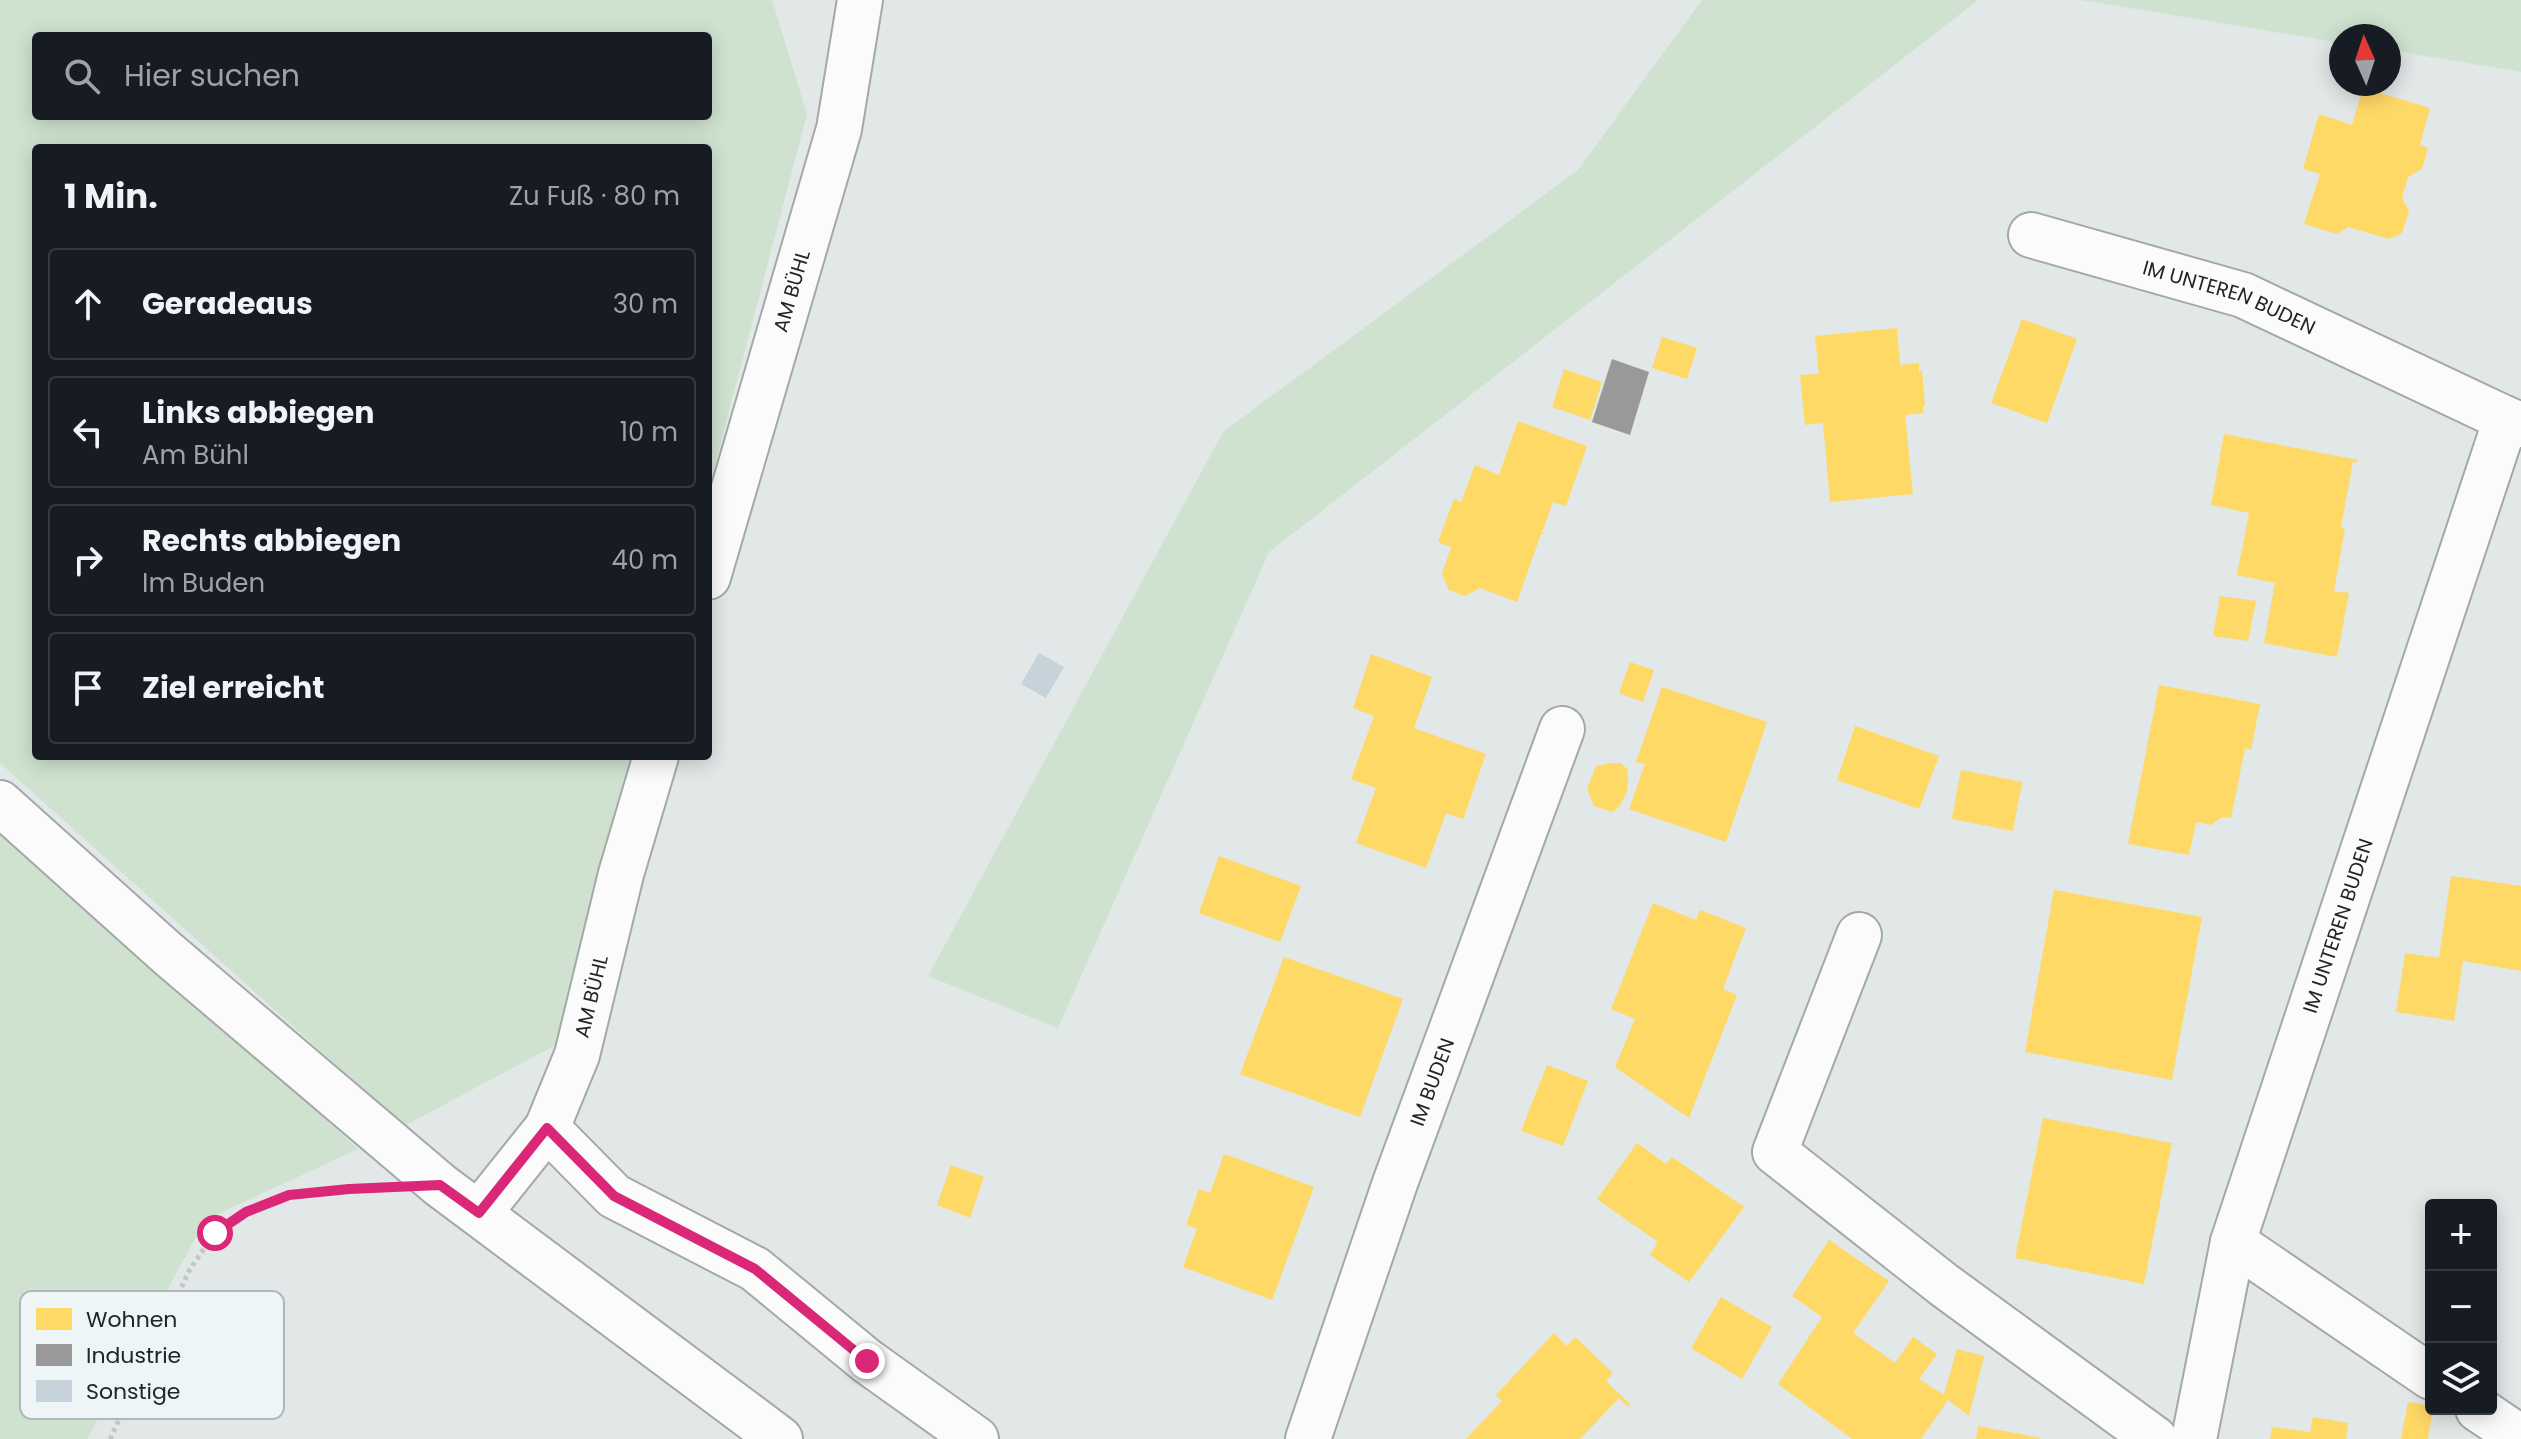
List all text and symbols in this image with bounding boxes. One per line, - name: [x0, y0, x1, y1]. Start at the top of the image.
- north arrow: [2329, 24, 2401, 96]
- search box: [32, 32, 712, 120]
- icon: search: [60, 54, 104, 98]
- text: Hier suchen: [124, 54, 300, 97]
- text: 1 Min.: [64, 172, 158, 220]
- text: Zu Fuß · 80 m: [509, 178, 680, 214]
- street label: AM BÜHL: [766, 246, 817, 335]
- street label: IM UNTEREN BUDEN: [2140, 253, 2320, 341]
- icon: ahead: [66, 282, 110, 326]
- text: Geradeaus: [142, 282, 313, 325]
- text: 30 m: [613, 286, 678, 322]
- text: Links abbiegen: [142, 391, 375, 434]
- icon: left: [66, 410, 110, 454]
- text: 10 m: [620, 414, 678, 450]
- text: Am Bühl: [142, 437, 249, 473]
- text: Rechts abbiegen: [142, 519, 401, 562]
- icon: right: [66, 538, 110, 582]
- text: 40 m: [612, 542, 678, 578]
- text: Im Buden: [142, 565, 265, 601]
- icon: arrive: [66, 666, 110, 710]
- text: Ziel erreicht: [142, 666, 324, 709]
- street label: IM UNTEREN BUDEN: [2296, 835, 2380, 1017]
- street label: AM BÜHL: [568, 952, 615, 1041]
- street label: IM BUDEN: [1403, 1034, 1461, 1130]
- map controls: [2425, 1199, 2497, 1415]
- button: +: [2425, 1199, 2497, 1271]
- route start: [197, 1215, 233, 1251]
- button: −: [2425, 1271, 2497, 1343]
- legend: [20, 1291, 284, 1419]
- text: Wohnen: [86, 1304, 177, 1335]
- text: Industrie: [86, 1340, 181, 1371]
- route end: [849, 1343, 885, 1379]
- button: layers: [2425, 1343, 2497, 1415]
- text: Sonstige: [86, 1376, 181, 1407]

